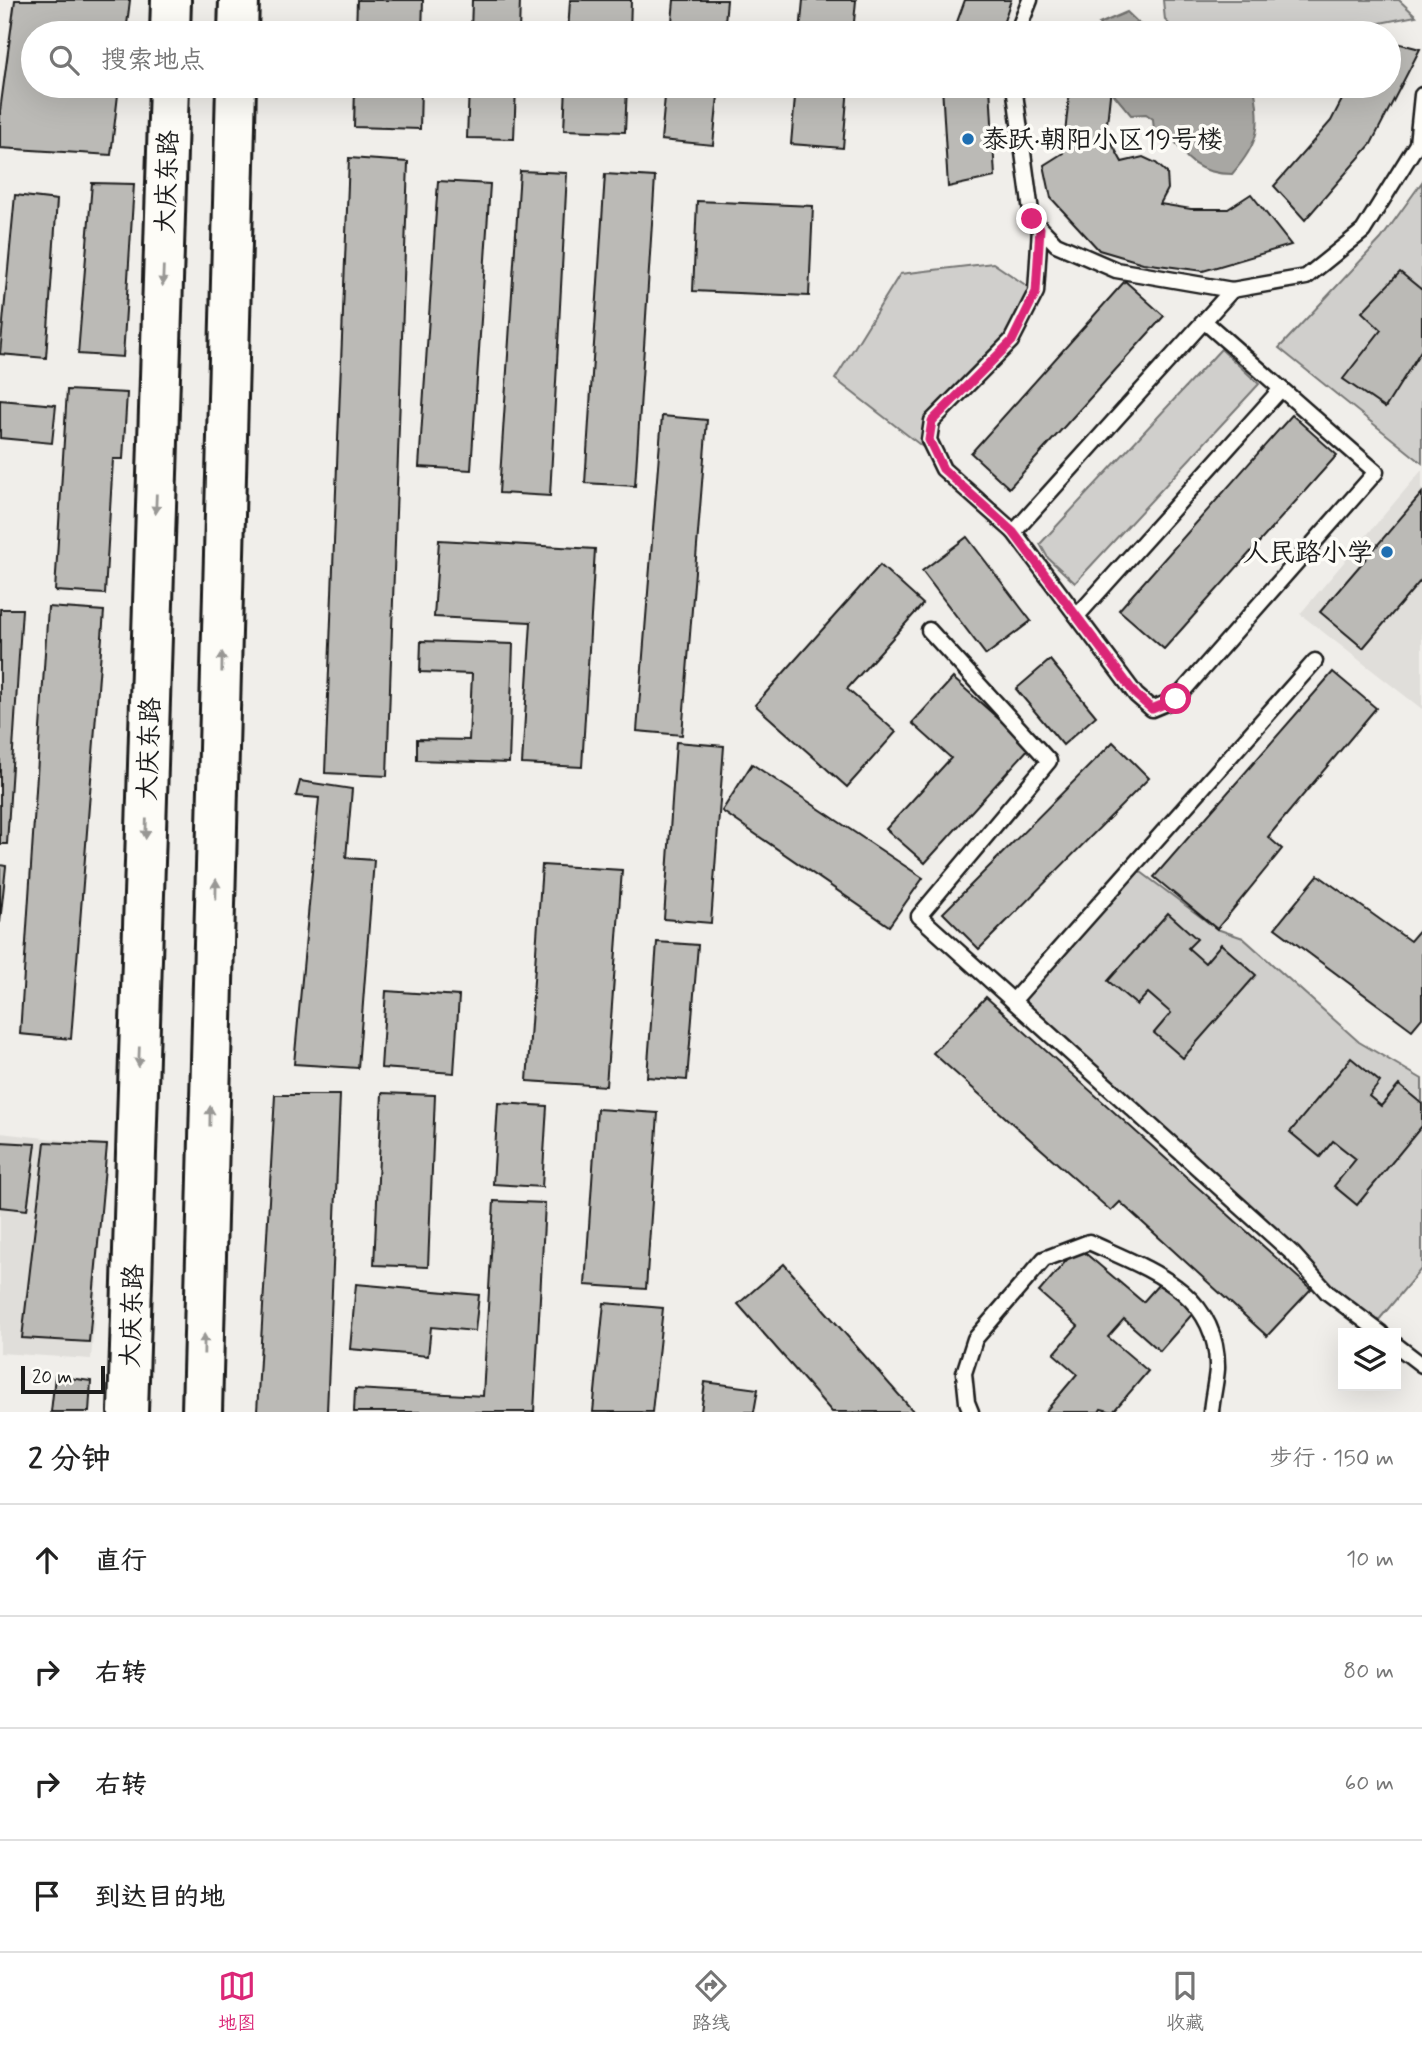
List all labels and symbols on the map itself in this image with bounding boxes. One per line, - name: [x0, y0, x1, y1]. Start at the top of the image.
- place label: 泰跃·朝阳小区19号楼: [982, 124, 1223, 158]
- street label: 大庆东路: [149, 130, 187, 235]
- marker: 泰跃·朝阳小区19号楼: [960, 131, 976, 147]
- route end: [1016, 203, 1047, 234]
- one-way arrow: [157, 266, 168, 288]
- one-way arrow: [150, 493, 161, 515]
- place label: 人民路小学: [1243, 537, 1373, 571]
- marker: 人民路小学: [1379, 544, 1395, 560]
- one-way arrow: [216, 650, 227, 672]
- route start: [1160, 683, 1191, 714]
- street label: 大庆东路: [131, 697, 169, 802]
- one-way arrow: [140, 818, 151, 840]
- one-way arrow: [210, 878, 221, 900]
- one-way arrow: [133, 1046, 144, 1068]
- one-way arrow: [204, 1105, 215, 1127]
- street label: 大庆东路: [114, 1264, 152, 1369]
- one-way arrow: [198, 1333, 210, 1355]
- scale bar: [21, 1363, 105, 1395]

